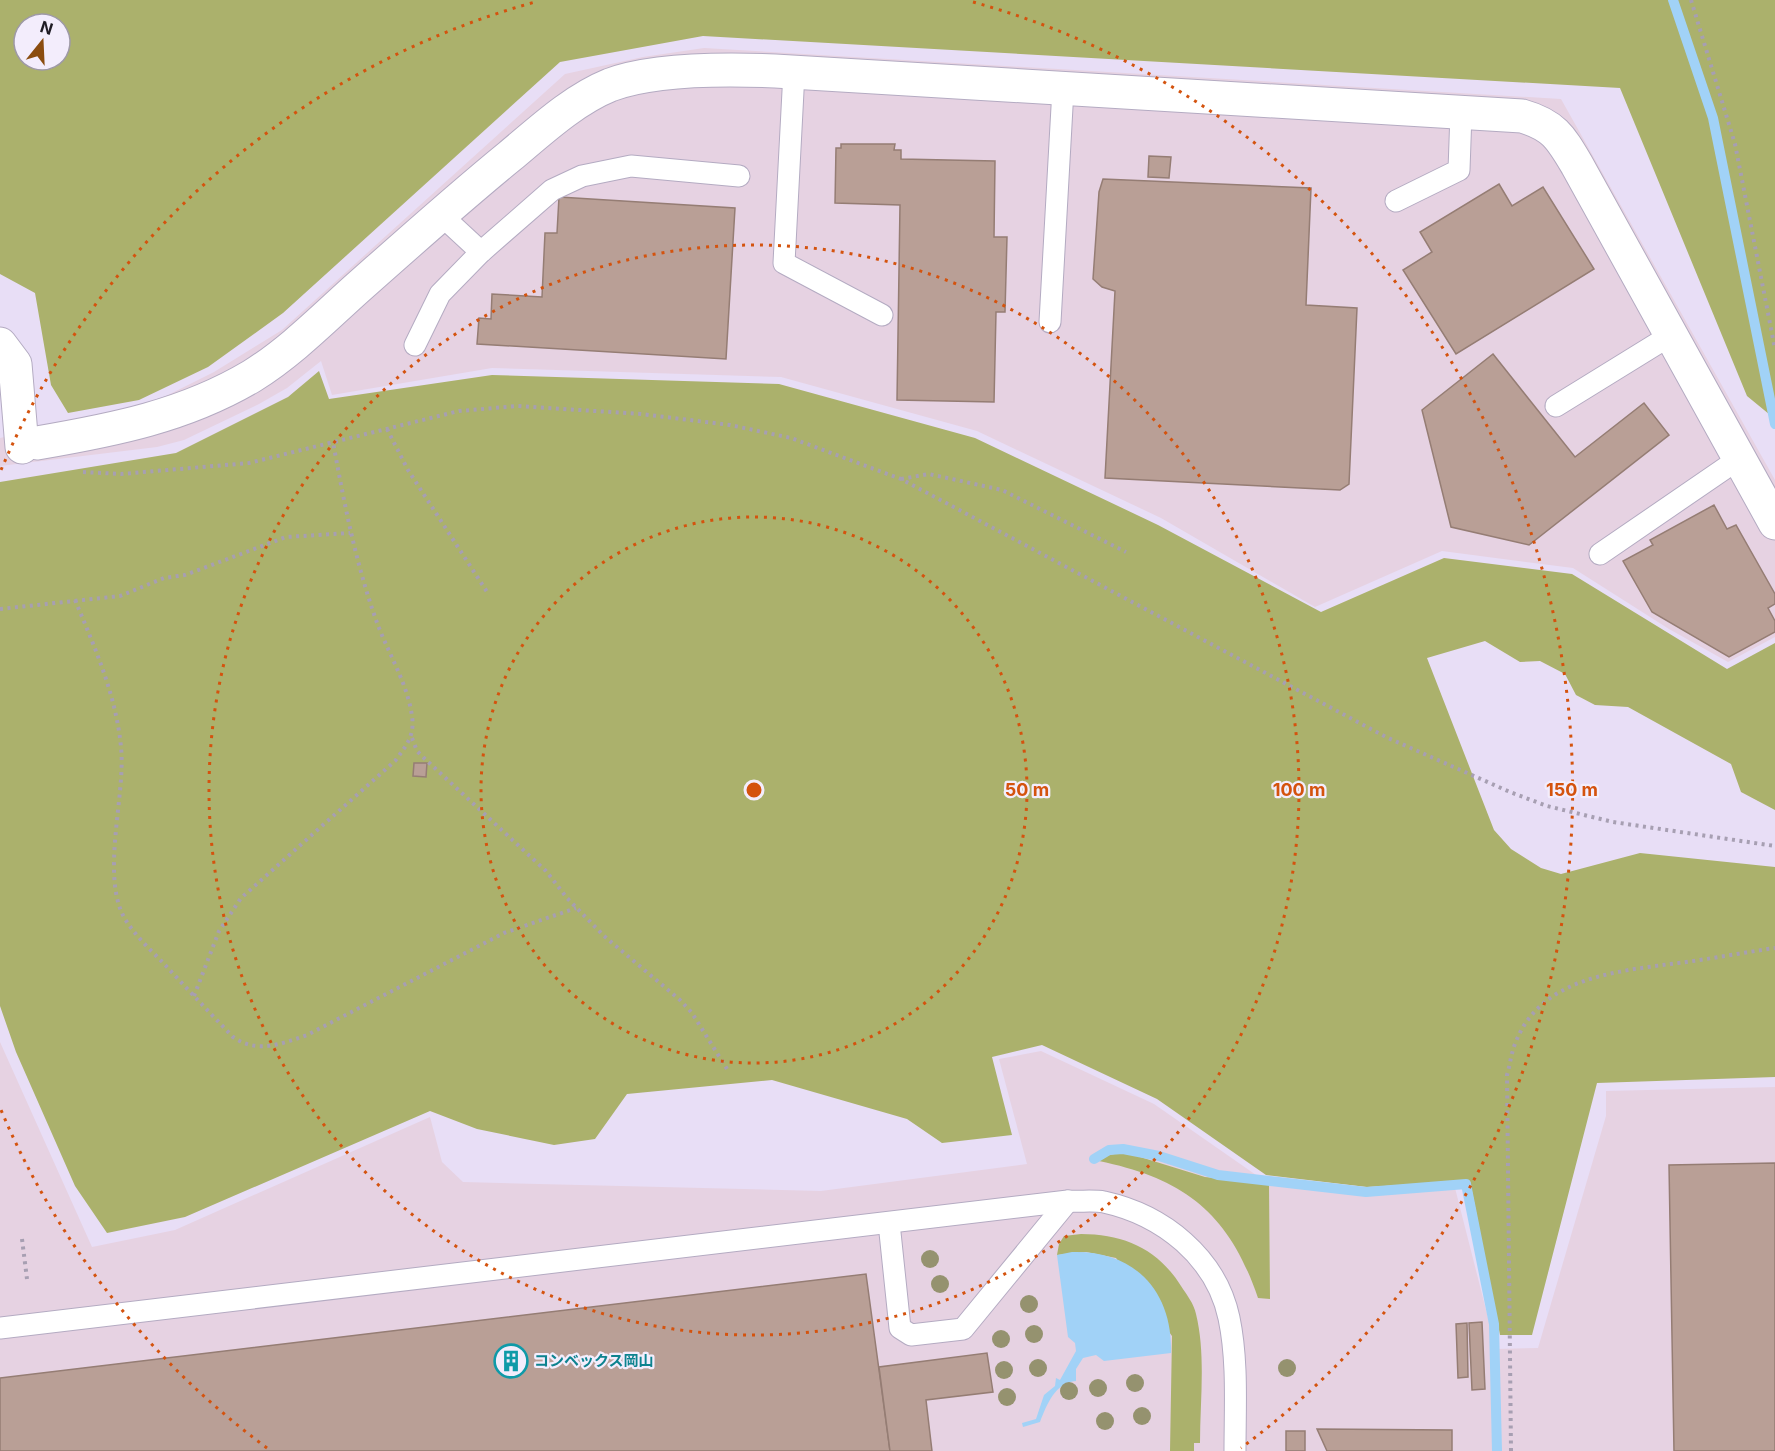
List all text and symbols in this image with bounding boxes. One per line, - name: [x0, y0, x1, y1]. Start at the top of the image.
- north arrow: [12, 12, 72, 72]
- text: N: [38, 16, 56, 39]
- text: 50 m: [1005, 779, 1049, 800]
- text: 100 m: [1273, 779, 1325, 800]
- text: 150 m: [1546, 779, 1598, 800]
- centre of rings: [744, 780, 764, 800]
- building icon: コンベックス岡山: [493, 1343, 529, 1379]
- place label: コンベックス岡山: [534, 1351, 654, 1370]

